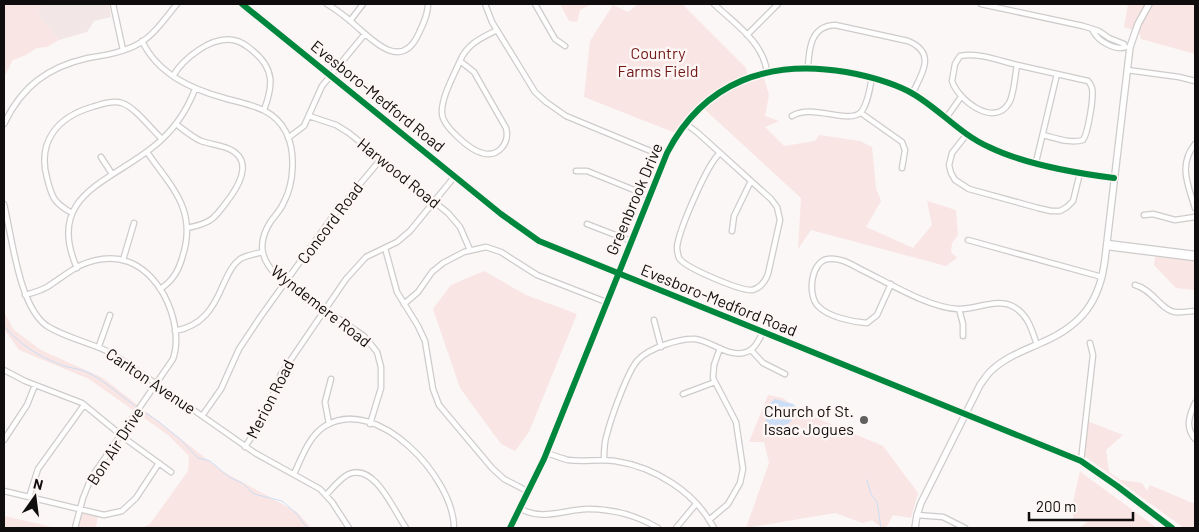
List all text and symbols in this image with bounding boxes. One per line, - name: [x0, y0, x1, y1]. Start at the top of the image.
- street label: Evesboro-Medford Road: [308, 36, 449, 155]
- park label: Country Farms Field: [618, 43, 698, 80]
- street label: Harwood Road: [354, 133, 445, 212]
- street label: Greenbrook Drive: [601, 140, 666, 258]
- street label: Concord Road: [293, 178, 366, 267]
- street label: Evesboro-Medford Road: [638, 260, 800, 340]
- street label: Wyndemere Road: [268, 261, 375, 351]
- street label: Carlton Avenue: [103, 344, 200, 418]
- street label: Merion Road: [242, 356, 297, 441]
- place label: Church of St. Issac Jogues: [764, 401, 854, 438]
- street label: Bon Air Drive: [82, 403, 147, 488]
- marker: Church of St. Issac Jogues: [858, 414, 870, 426]
- north arrow: [10, 472, 60, 522]
- text: N: [32, 475, 45, 493]
- scale bar: [1029, 490, 1133, 522]
- text: 200 m: [1036, 497, 1076, 515]

